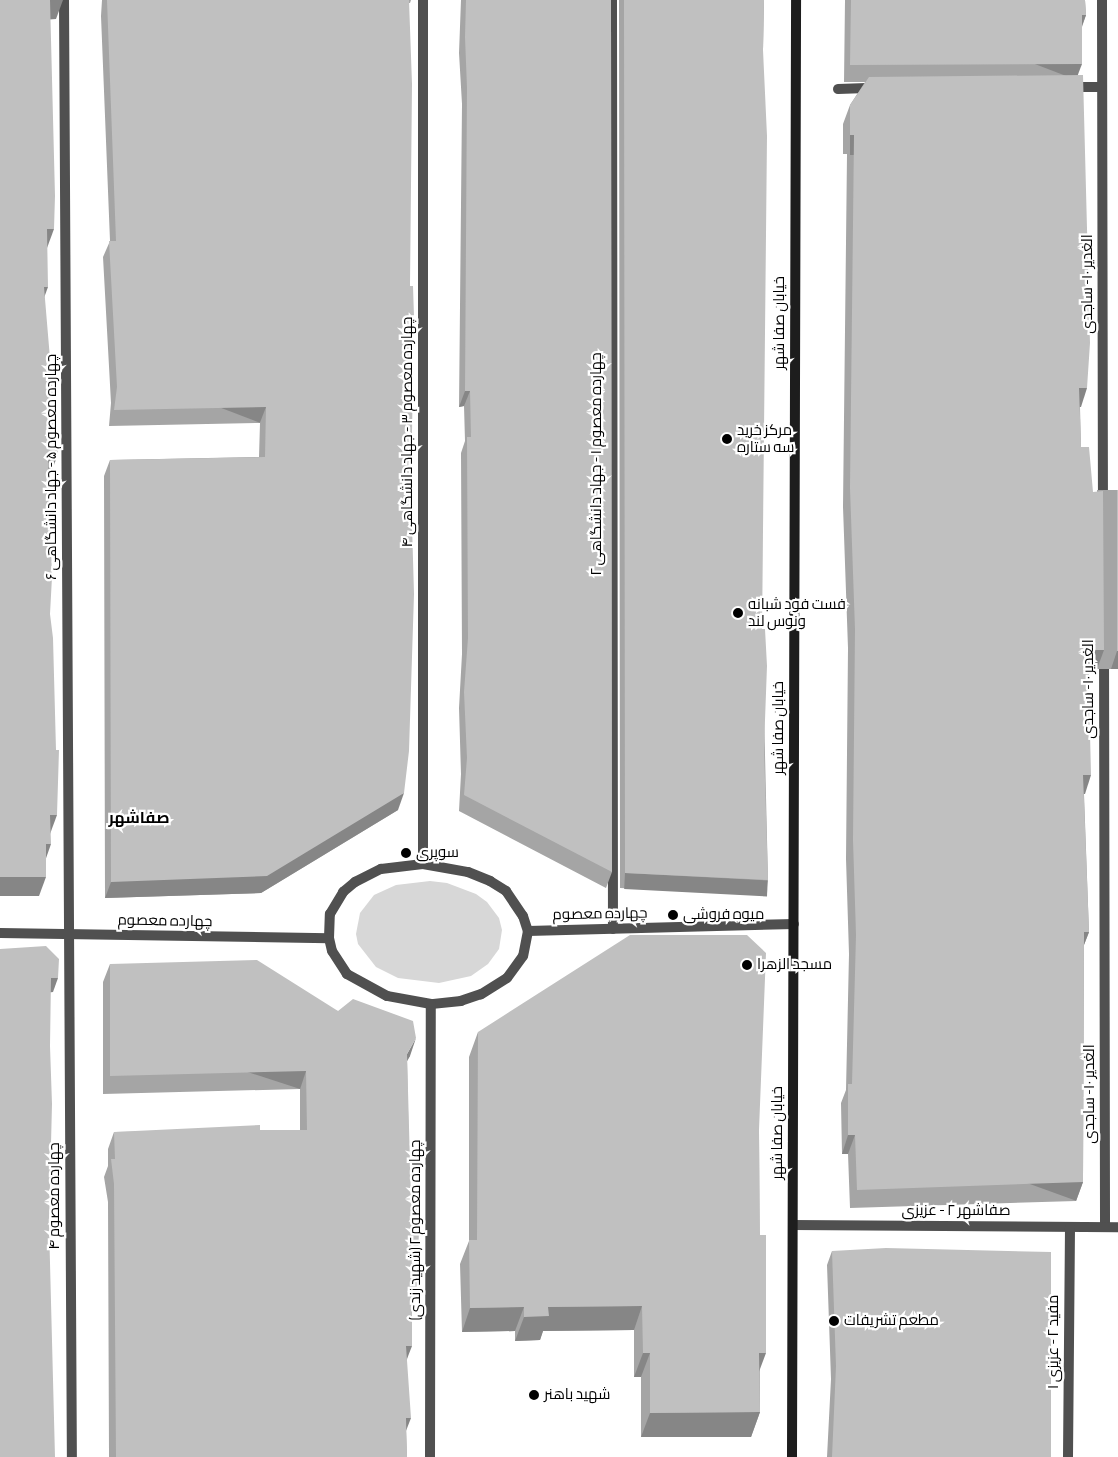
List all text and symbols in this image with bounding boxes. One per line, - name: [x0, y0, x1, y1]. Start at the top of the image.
- street label: الغدیر ۱۰- ساجدی: [1079, 234, 1097, 334]
- street label: خیابان صفا شهر: [771, 276, 789, 370]
- street label: چهارده معصوم ۳ - جهاد دانشگاهی ۴: [399, 317, 417, 547]
- street label: چهارده معصوم ۱ - جهاد دانشگاهی ۲: [588, 352, 606, 576]
- street label: چهارده معصوم ۵ - جهاد دانشگاهی ۶: [43, 354, 61, 580]
- place label: مرکز خرید سه ستاره: [737, 421, 794, 456]
- marker: مرکز خرید سه ستاره: [721, 433, 733, 445]
- place label: فست فود شبانه ونوس لند: [748, 595, 846, 630]
- marker: فست فود شبانه ونوس لند: [732, 607, 744, 619]
- street label: الغدیر ۱۰- ساجدی: [1080, 639, 1098, 739]
- street label: خیابان صفا شهر: [770, 681, 788, 775]
- district label: صفاشهر: [109, 809, 169, 829]
- place label: سوپری: [416, 844, 459, 862]
- marker: سوپری: [400, 847, 412, 859]
- street label: چهارده معصوم: [552, 904, 648, 924]
- place label: میوه فروشی: [683, 906, 764, 924]
- marker: میوه فروشی: [667, 909, 679, 921]
- street label: چهارده معصوم: [117, 911, 213, 931]
- place label: مسجد الزهرا: [757, 956, 832, 974]
- marker: مسجد الزهرا: [741, 959, 753, 971]
- street label: الغدیر ۱۰- ساجدی: [1081, 1044, 1099, 1144]
- street label: خیابان صفا شهر: [769, 1086, 787, 1180]
- street label: چهارده معصوم ۲ (شهید زندی): [407, 1140, 425, 1320]
- street label: چهارده معصوم ۴: [46, 1142, 64, 1250]
- street label: صفاشهر ۲ - عزیزی: [901, 1202, 1011, 1220]
- street label: مفید ۲ - عزیزی ۱: [1045, 1295, 1063, 1389]
- place label: مطعم تشريفات: [844, 1312, 939, 1330]
- marker: مطعم تشريفات: [828, 1315, 840, 1327]
- place label: شهید باهنر: [544, 1386, 610, 1404]
- marker: شهید باهنر: [528, 1389, 540, 1401]

